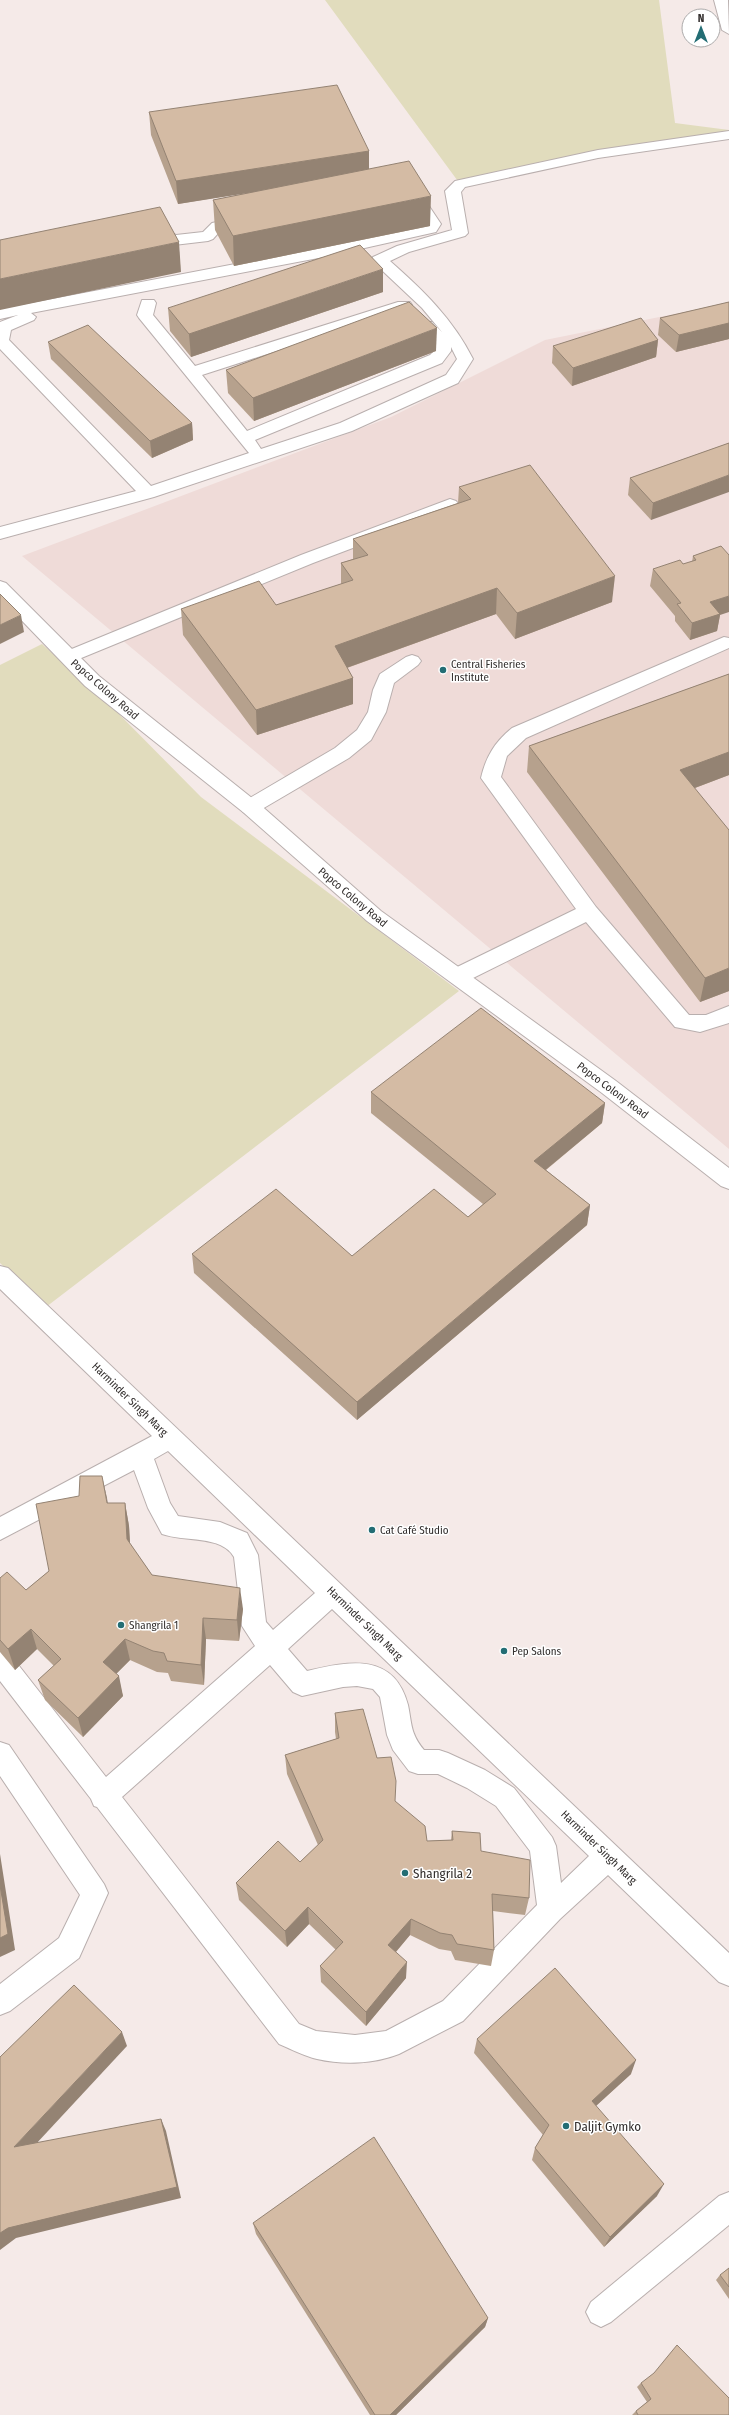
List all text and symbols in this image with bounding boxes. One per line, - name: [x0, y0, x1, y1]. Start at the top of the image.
- north arrow: [681, 8, 721, 48]
- text: N: [698, 12, 704, 25]
- street label: Popco Colony Road: [68, 656, 141, 722]
- place label: Central Fisheries Institute: [451, 658, 526, 684]
- marker: Central Fisheries Institute: [438, 665, 448, 675]
- street label: Popco Colony Road: [316, 865, 390, 930]
- street label: Popco Colony Road: [575, 1059, 651, 1121]
- street label: Harminder Singh Marg: [89, 1360, 171, 1439]
- place label: Cat Café Studio: [380, 1524, 449, 1537]
- marker: Cat Café Studio: [367, 1525, 377, 1535]
- street label: Harminder Singh Marg: [324, 1584, 406, 1663]
- place label: Shangrila 1: [129, 1619, 178, 1632]
- marker: Shangrila 1: [116, 1620, 126, 1630]
- place label: Pep Salons: [512, 1645, 561, 1658]
- marker: Pep Salons: [499, 1646, 509, 1656]
- street label: Harminder Singh Marg: [558, 1808, 640, 1887]
- place label: Shangrila 2: [413, 1866, 472, 1881]
- marker: Shangrila 2: [400, 1868, 410, 1878]
- place label: Daljit Gymko: [574, 2119, 641, 2134]
- marker: Daljit Gymko: [561, 2121, 571, 2131]

